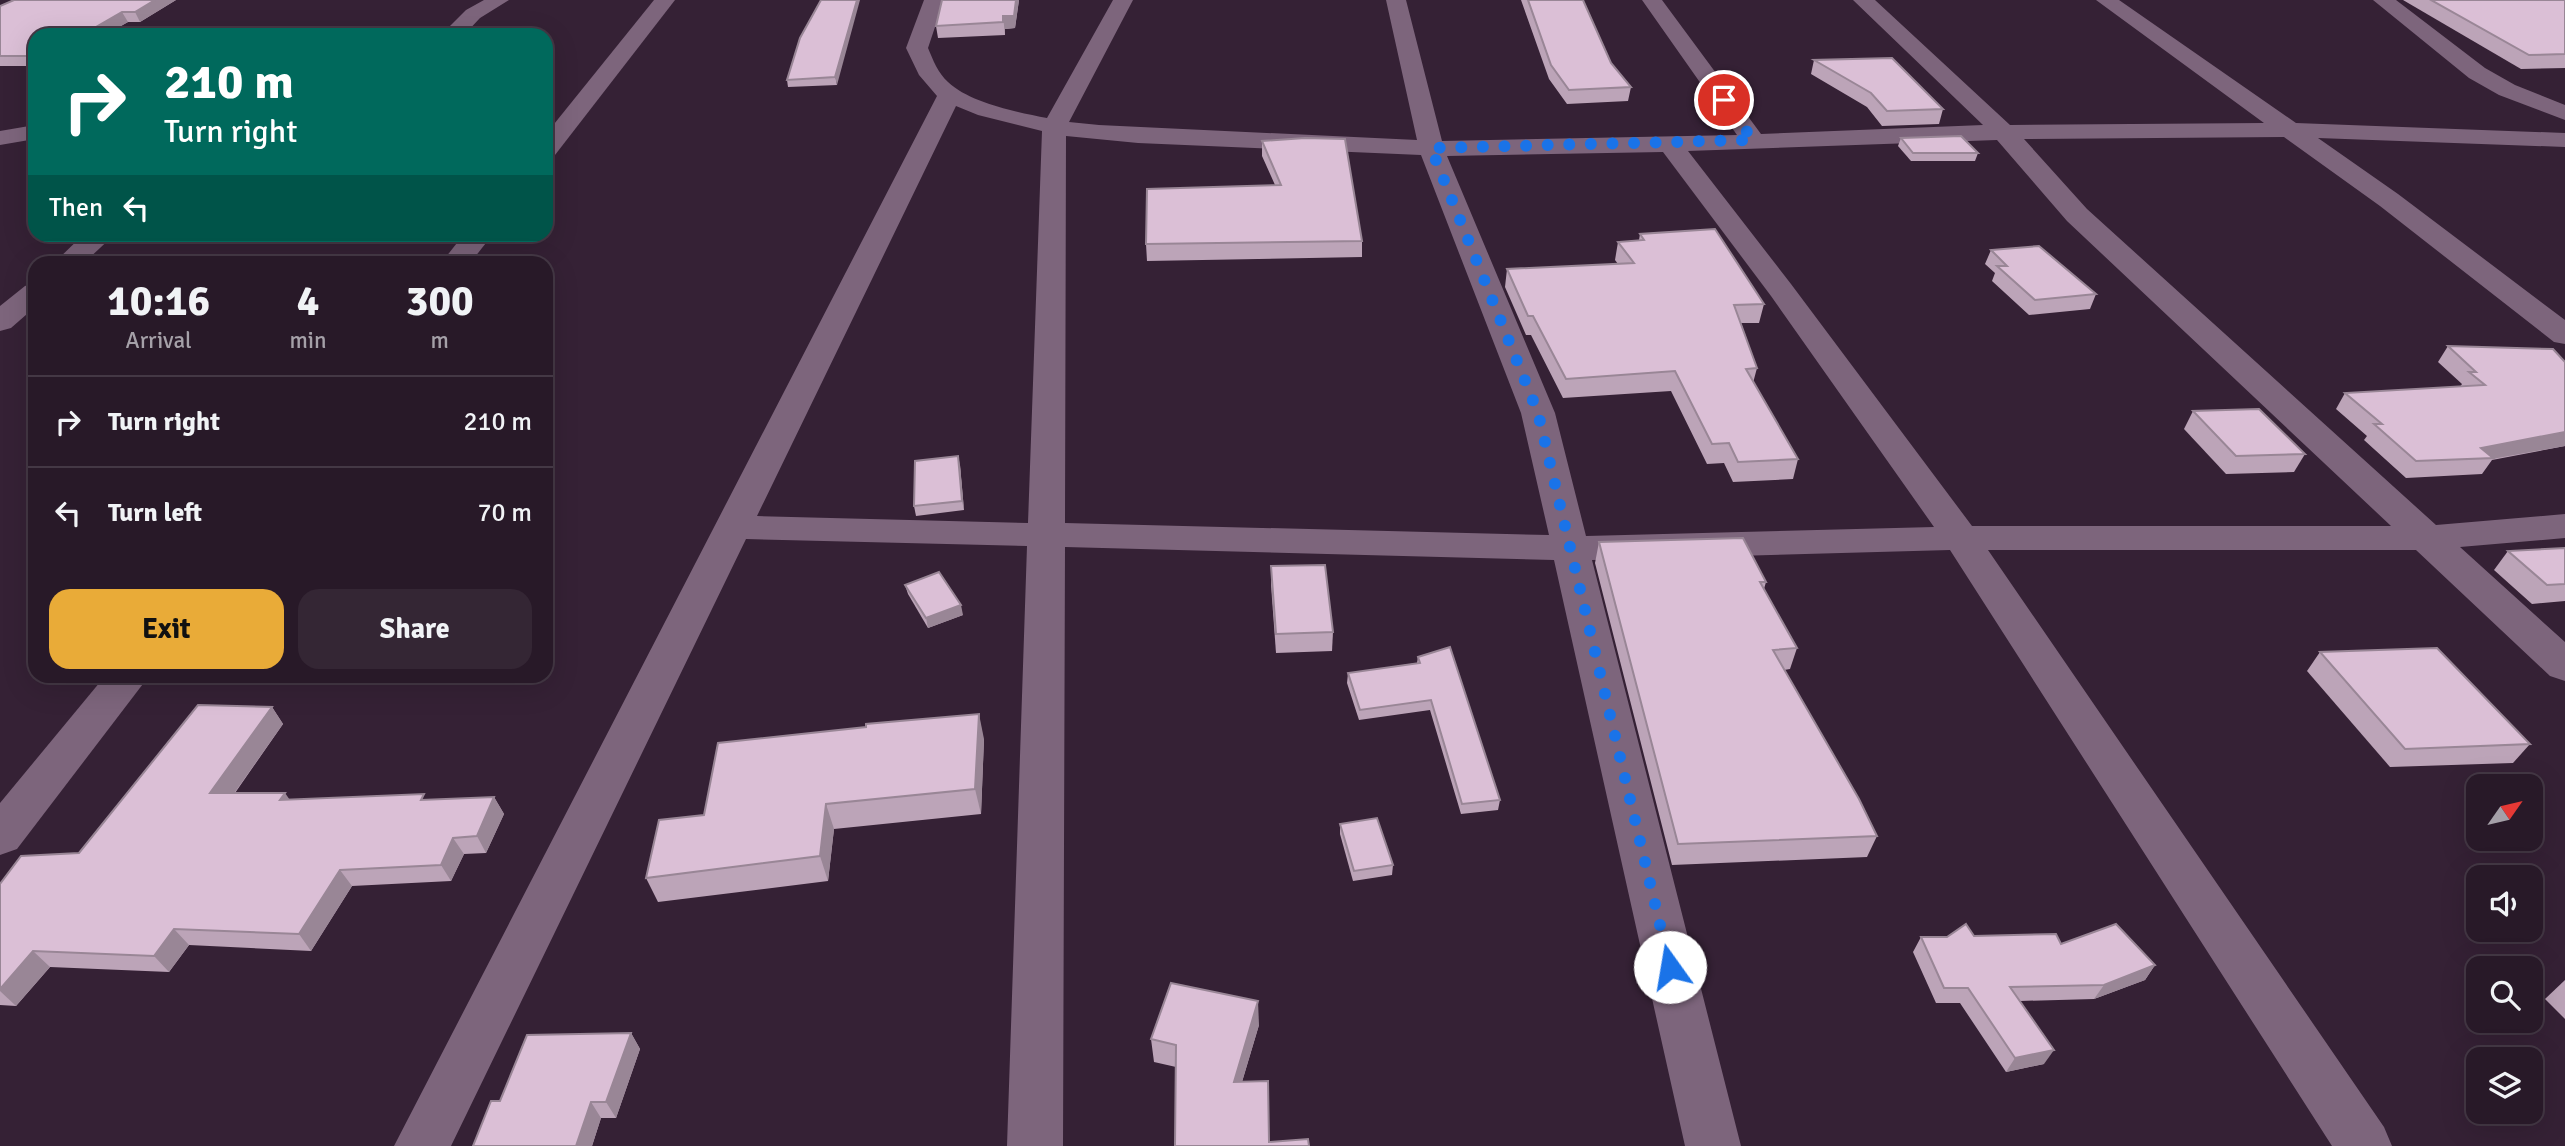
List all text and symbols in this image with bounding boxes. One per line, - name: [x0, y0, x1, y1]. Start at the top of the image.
- text: 210 m: [164, 52, 294, 112]
- icon: right: [49, 56, 140, 147]
- pin: [1694, 70, 1754, 130]
- icon: arrive: [1705, 81, 1743, 119]
- text: Turn right: [164, 112, 297, 151]
- icon: left: [117, 189, 155, 227]
- text: Then: [49, 192, 103, 224]
- text: 10:16: [107, 276, 210, 327]
- text: 4: [297, 276, 319, 327]
- text: 300: [406, 276, 474, 327]
- text: Arrival: [126, 326, 192, 355]
- text: min: [289, 326, 327, 355]
- text: m: [431, 326, 449, 355]
- icon: right: [49, 403, 87, 441]
- text: Turn right: [108, 406, 220, 438]
- text: 210 m: [463, 406, 532, 438]
- icon: left: [49, 494, 87, 532]
- text: Turn left: [108, 497, 202, 529]
- text: 70 m: [477, 497, 532, 529]
- button: Exit: [49, 589, 284, 669]
- button: Share: [298, 589, 532, 669]
- north arrow: [2466, 774, 2543, 850]
- map controls: [2466, 774, 2543, 1124]
- button: sound: [2466, 865, 2543, 942]
- position arrow: [1633, 930, 1707, 1004]
- button: search: [2466, 956, 2543, 1033]
- button: layers: [2466, 1047, 2543, 1124]

